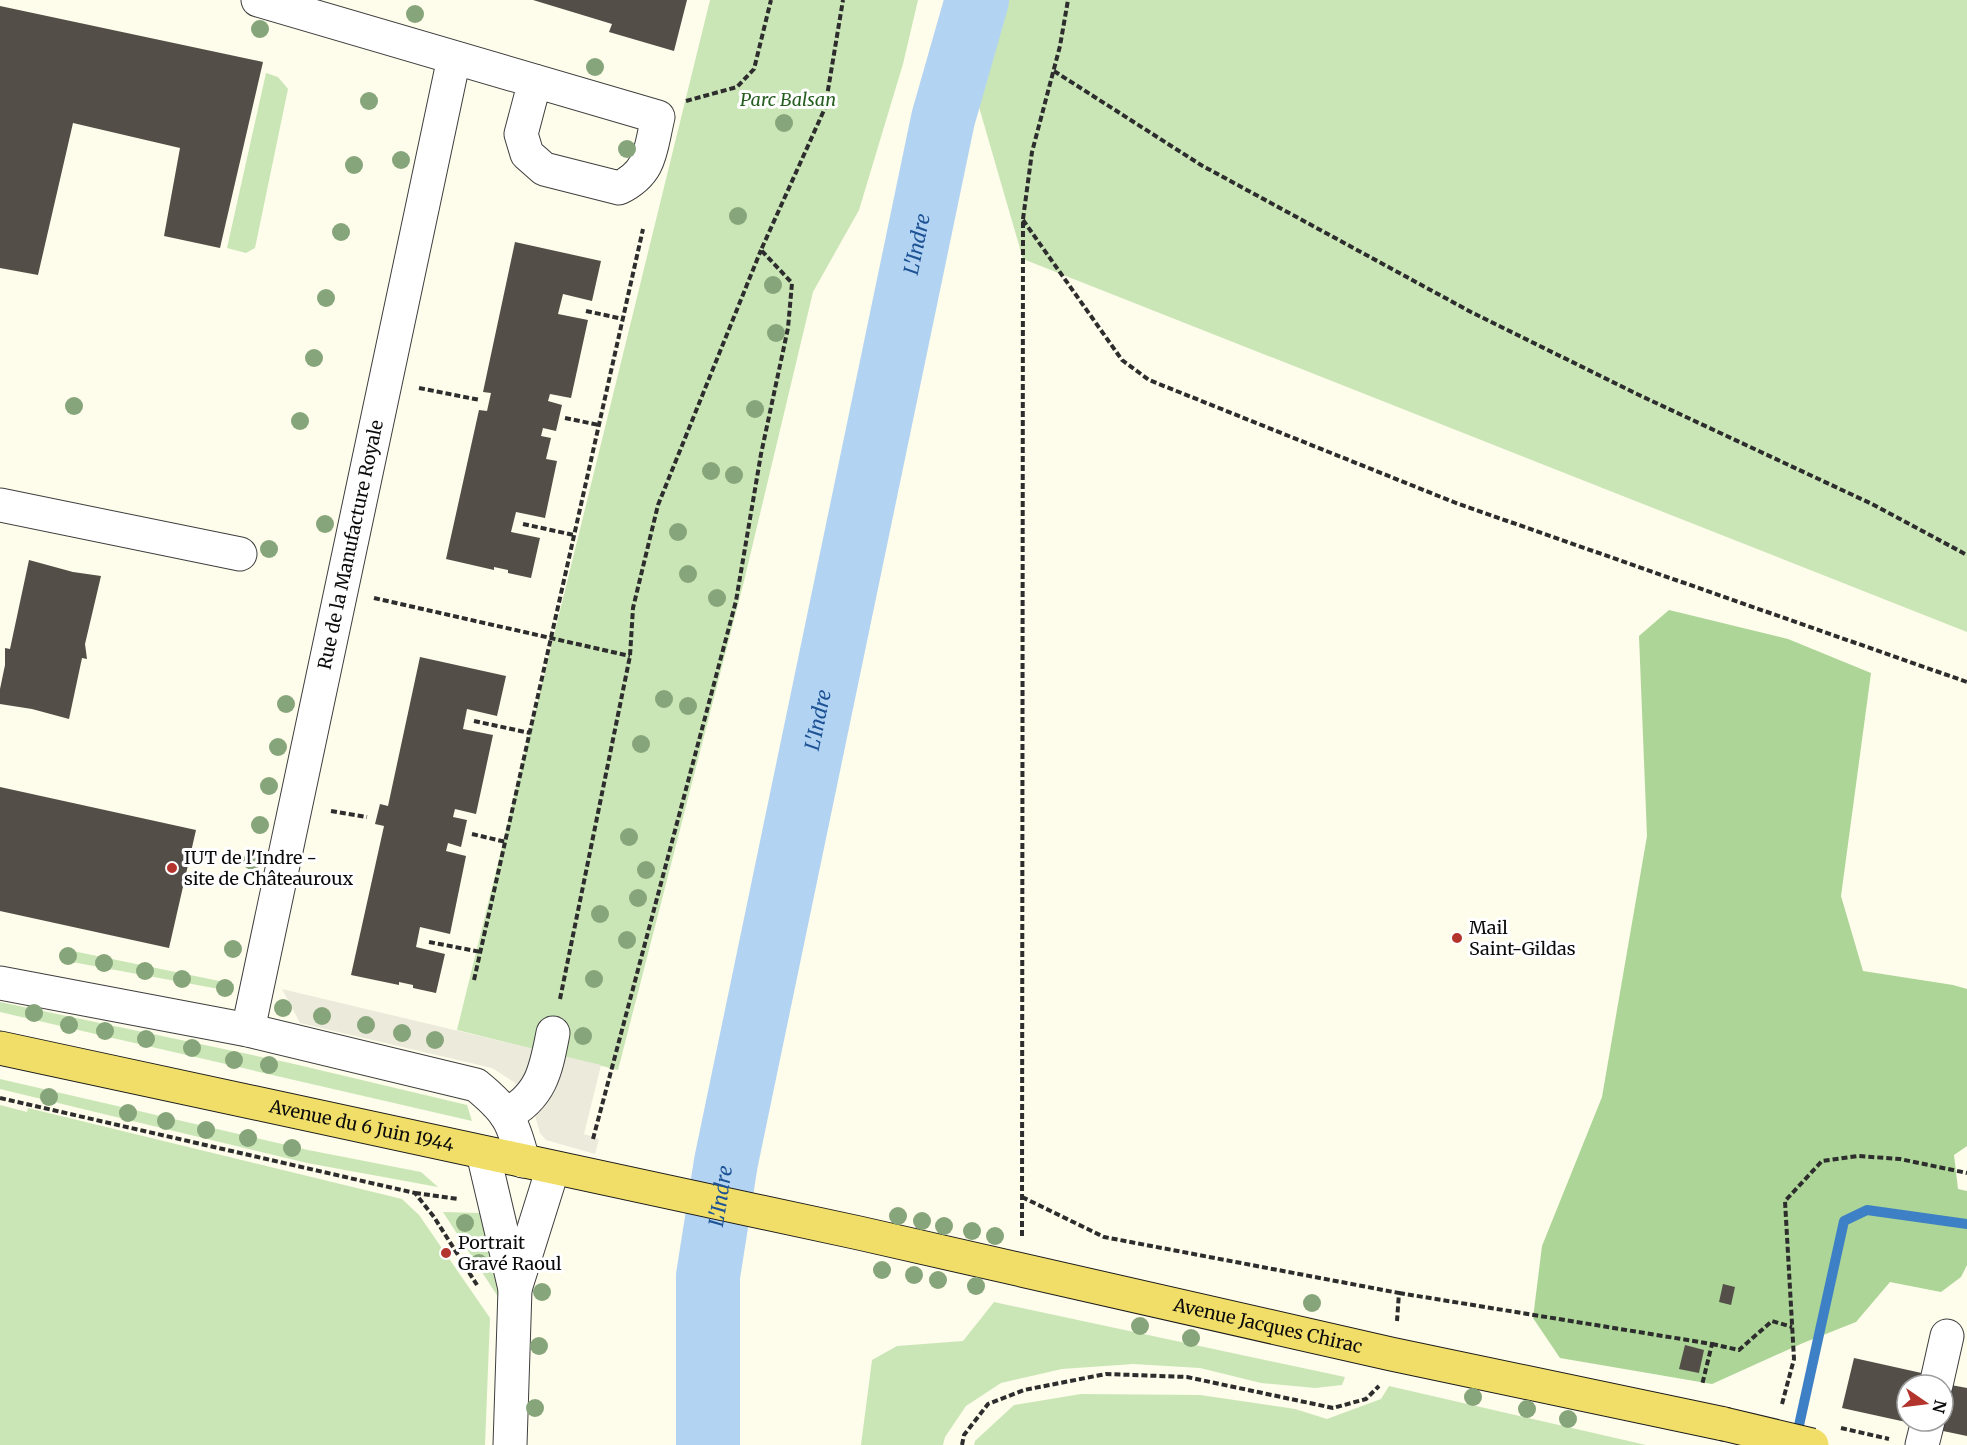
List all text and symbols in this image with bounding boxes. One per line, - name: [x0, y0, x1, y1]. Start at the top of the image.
- park label: Parc Balsan: [740, 88, 836, 111]
- water label: L'Indre: [898, 211, 935, 277]
- street label: Rue de la Manufacture Royale: [313, 418, 388, 672]
- water label: L'Indre: [799, 687, 836, 752]
- place label: IUT de l'Indre - site de Châteauroux: [184, 846, 353, 890]
- marker: IUT de l'Indre - site de Châteauroux: [165, 861, 179, 875]
- place label: Mail Saint-Gildas: [1469, 916, 1576, 960]
- marker: Mail Saint-Gildas: [1450, 931, 1464, 945]
- street label: Avenue du 6 Juin 1944: [266, 1094, 456, 1156]
- water label: L'Indre: [703, 1164, 737, 1228]
- place label: Portrait Gravé Raoul: [458, 1231, 562, 1275]
- marker: Portrait Gravé Raoul: [439, 1246, 453, 1260]
- street label: Avenue Jacques Chirac: [1170, 1293, 1365, 1358]
- north arrow: [1895, 1373, 1955, 1433]
- text: N: [1928, 1398, 1951, 1416]

